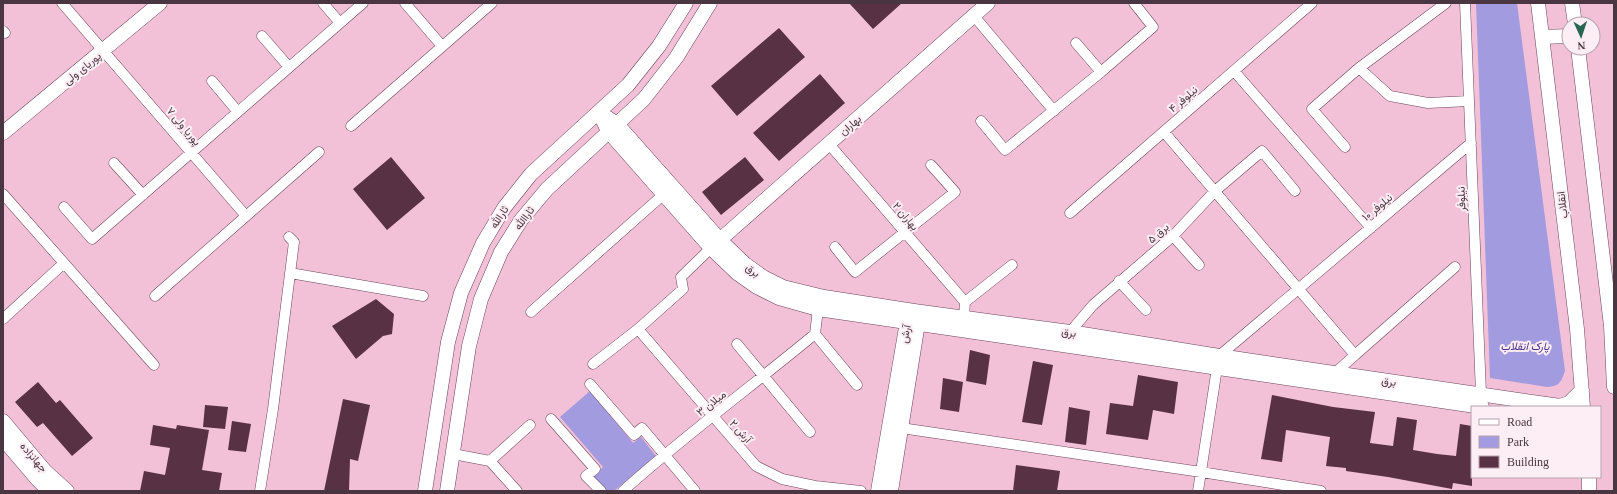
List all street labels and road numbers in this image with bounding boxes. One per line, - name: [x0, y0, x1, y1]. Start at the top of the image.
- street label: پوریای ولی: [61, 49, 104, 88]
- street label: نیلوفر ۴: [1166, 83, 1200, 115]
- street label: پوریا ولی ۷: [163, 104, 203, 149]
- street label: بهاران: [837, 112, 864, 138]
- street label: نیلوفر: [1455, 186, 1468, 213]
- street label: نیلوفر ۱۰: [1360, 191, 1395, 224]
- street label: انقلاب: [1554, 191, 1571, 219]
- street label: بهاران ۲: [890, 199, 921, 233]
- street label: ثارالله: [487, 203, 512, 231]
- street label: ثاراالله: [512, 204, 537, 233]
- street label: برق ۵: [1145, 220, 1172, 246]
- street label: برق: [743, 261, 763, 280]
- street label: آرش: [897, 322, 914, 344]
- street label: برق: [1061, 325, 1077, 340]
- street label: برق: [1381, 374, 1397, 389]
- street label: میلان ۳: [694, 388, 729, 419]
- street label: آرش ۲: [727, 417, 755, 447]
- street label: جهانزاده: [17, 440, 50, 475]

